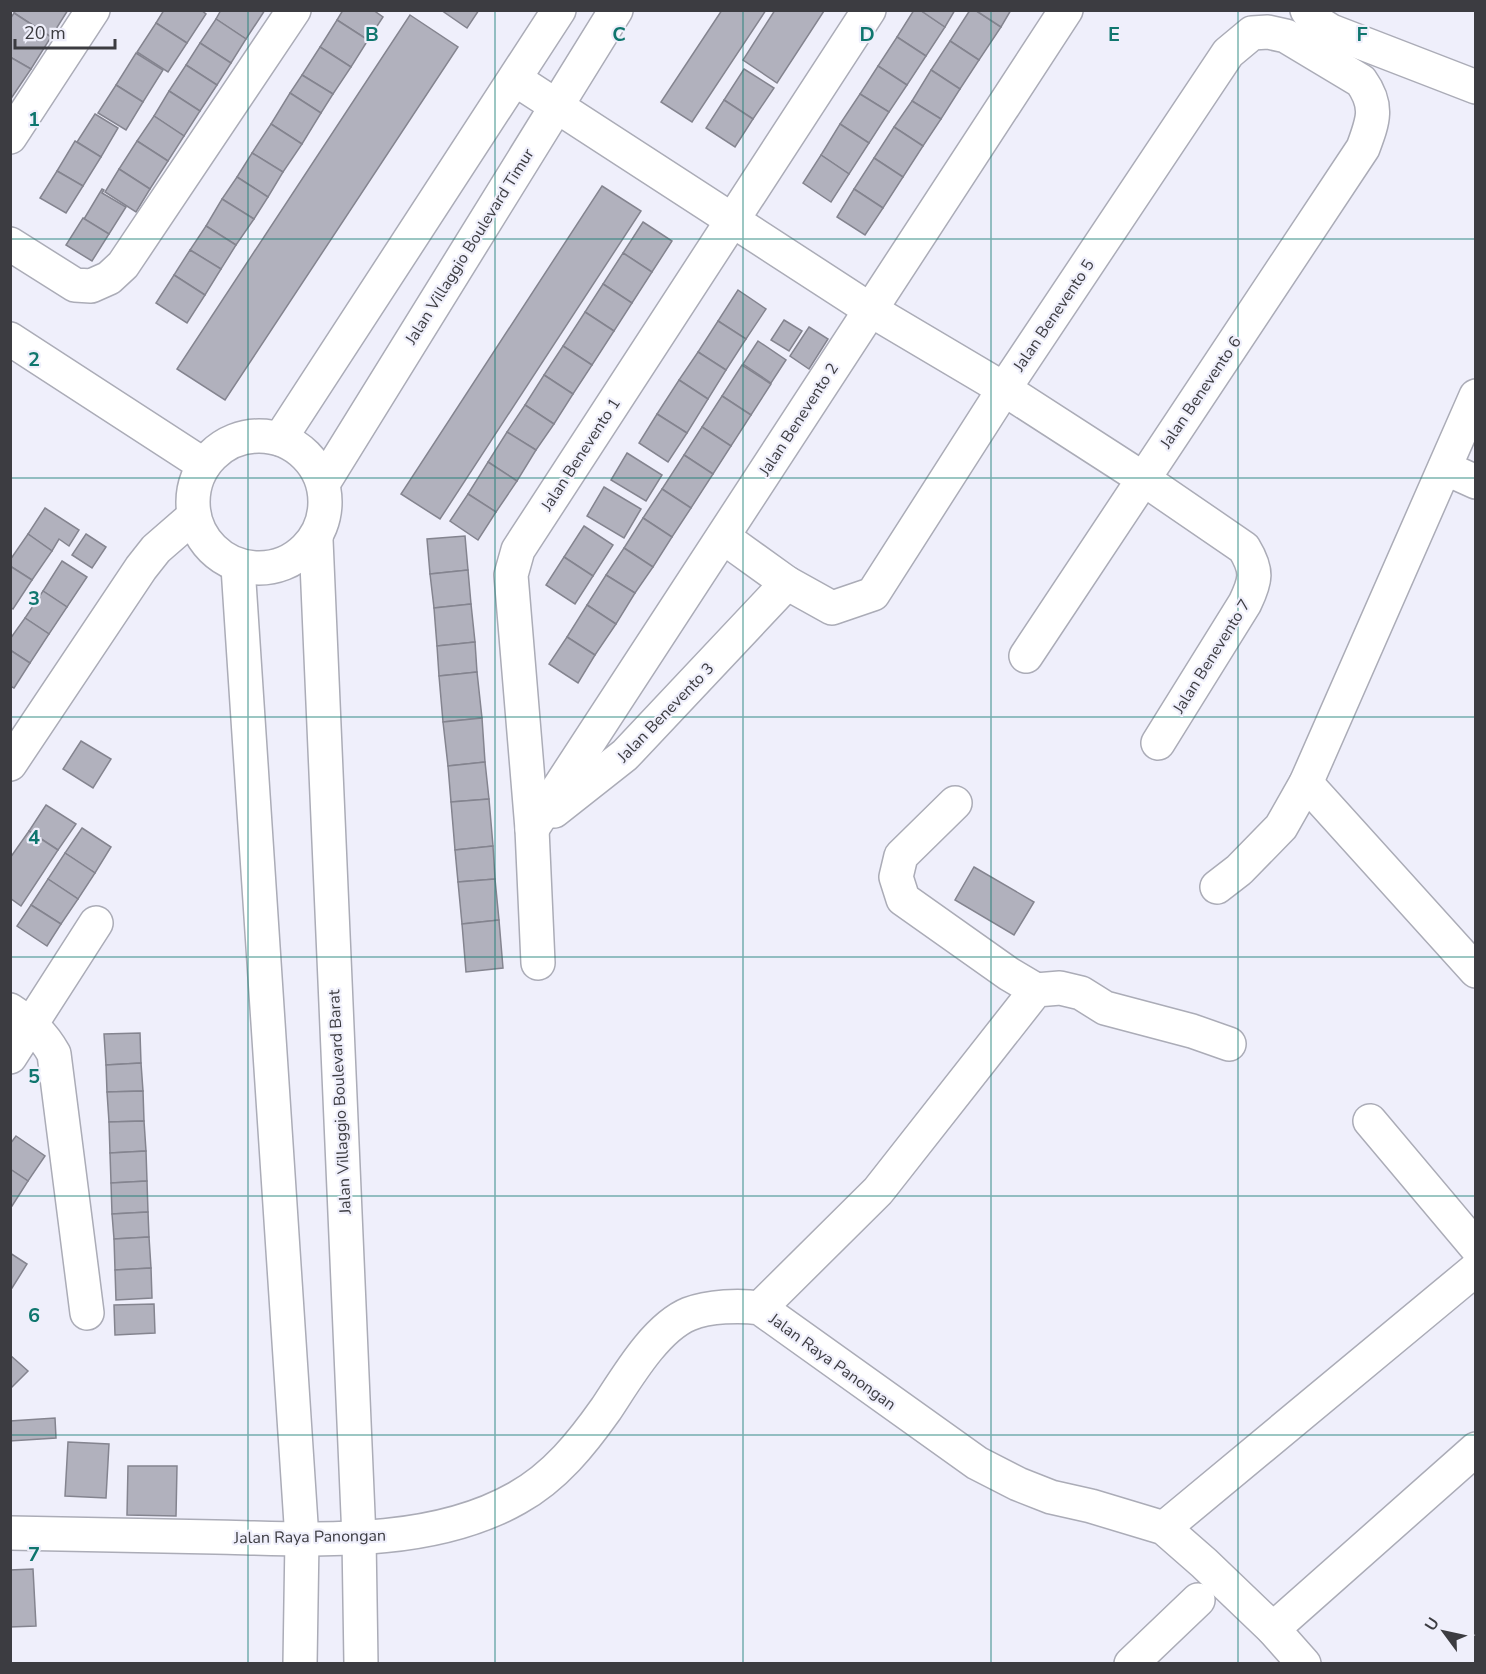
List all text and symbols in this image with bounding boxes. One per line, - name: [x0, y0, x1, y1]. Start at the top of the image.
- scale bar: [15, 12, 116, 50]
- text: 20 m: [24, 21, 66, 45]
- text: B: [365, 21, 379, 48]
- text: C: [612, 21, 626, 48]
- text: D: [859, 21, 875, 48]
- text: E: [1108, 21, 1120, 48]
- text: F: [1356, 21, 1368, 48]
- text: 1: [28, 106, 40, 133]
- street label: Jalan Villaggio Boulevard Timur: [400, 144, 540, 350]
- street label: Jalan Benevento 5: [1008, 255, 1100, 377]
- street label: Jalan Benevento 6: [1155, 332, 1247, 454]
- text: 2: [28, 346, 40, 373]
- street label: Jalan Benevento 2: [753, 359, 844, 481]
- street label: Jalan Benevento 1: [535, 394, 626, 516]
- text: 3: [28, 585, 40, 612]
- street label: Jalan Benevento 7: [1167, 595, 1256, 719]
- street label: Jalan Benevento 3: [612, 658, 719, 768]
- text: 4: [28, 824, 40, 851]
- street label: Jalan Villaggio Boulevard Barat: [323, 989, 357, 1216]
- text: 5: [28, 1063, 40, 1090]
- text: 6: [28, 1302, 40, 1329]
- street label: Jalan Raya Panongan: [764, 1308, 900, 1415]
- street label: Jalan Raya Panongan: [233, 1525, 386, 1549]
- text: 7: [28, 1541, 40, 1568]
- north arrow: [1414, 1602, 1474, 1662]
- text: U: [1420, 1613, 1445, 1635]

